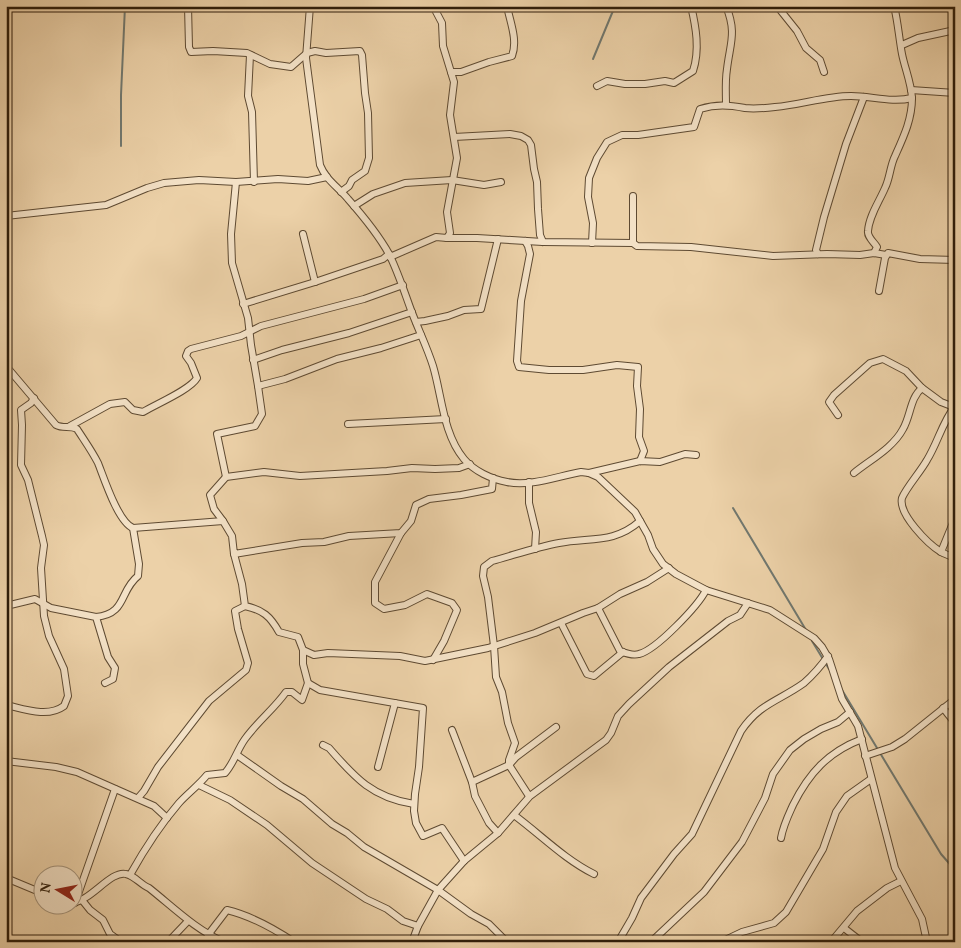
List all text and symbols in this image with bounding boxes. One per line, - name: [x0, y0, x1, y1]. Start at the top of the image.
- north arrow: [32, 866, 82, 916]
- text: N: [36, 881, 57, 895]

